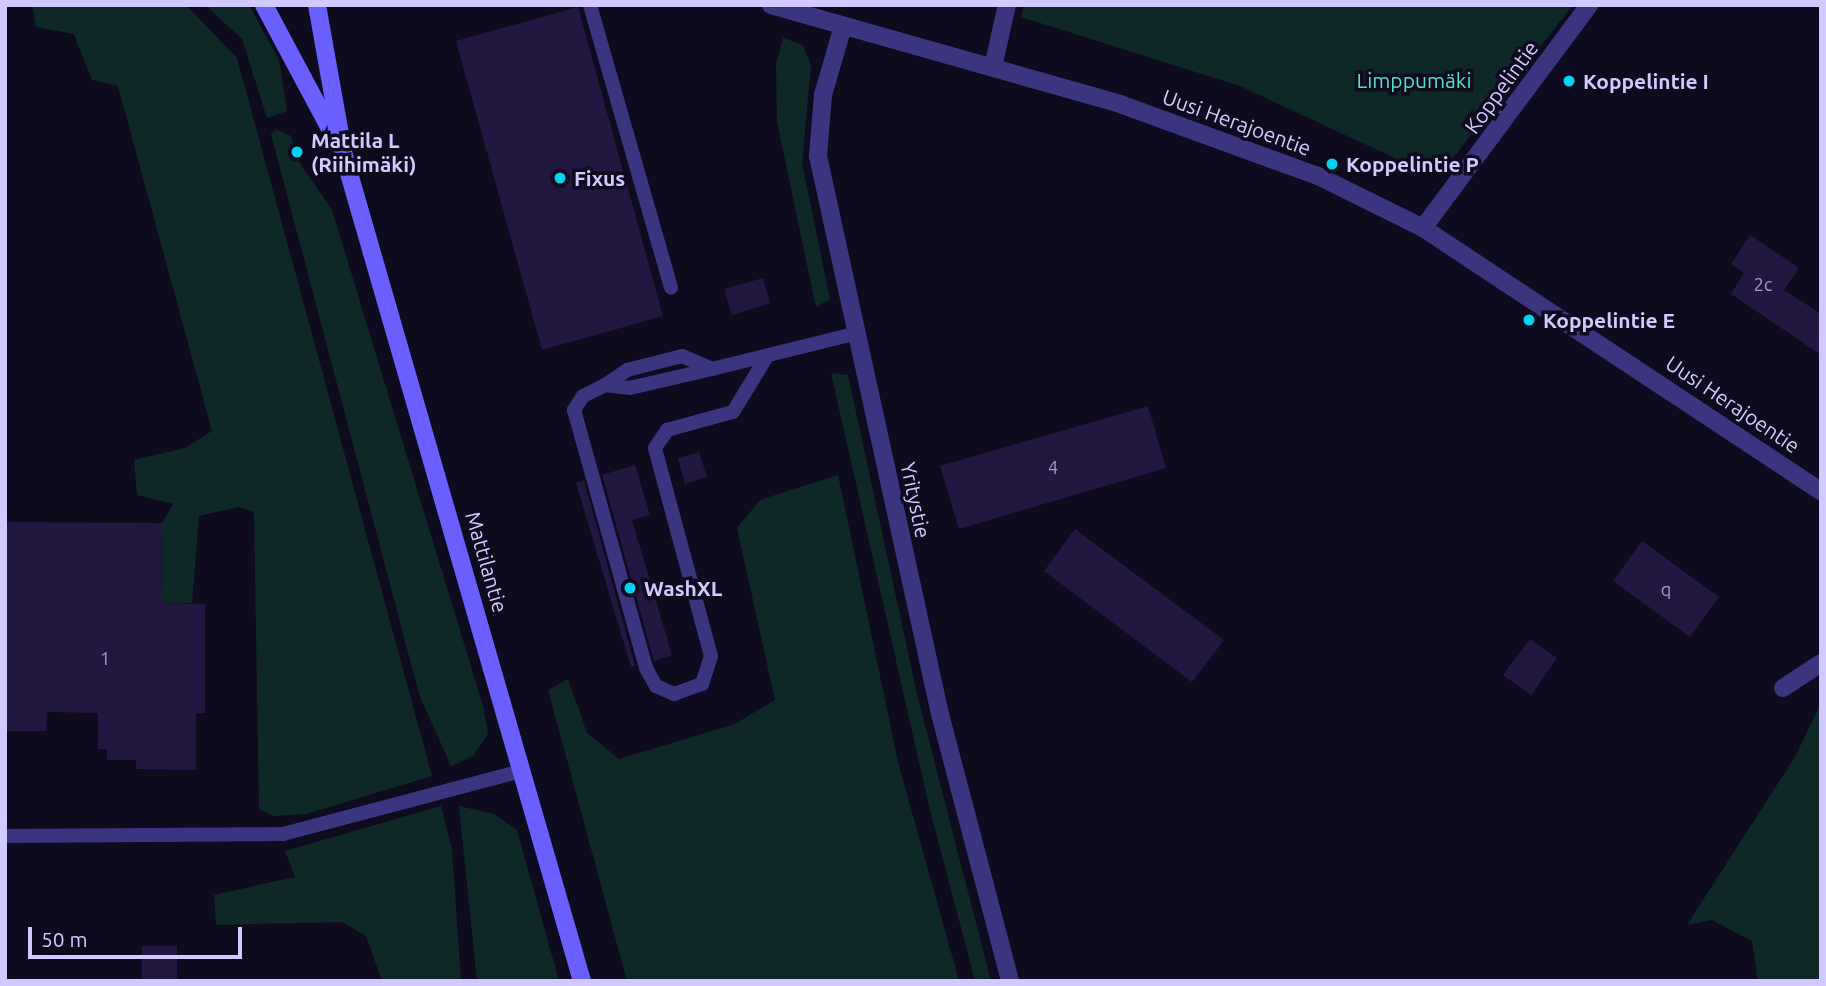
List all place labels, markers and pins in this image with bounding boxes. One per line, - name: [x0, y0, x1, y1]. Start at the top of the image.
- place label: Koppelintie I: [1583, 68, 1709, 94]
- marker: Koppelintie I: [1561, 73, 1577, 89]
- place label: Mattila L (Riihimäki): [311, 127, 416, 177]
- marker: Mattila L (Riihimäki): [289, 144, 305, 160]
- place label: Koppelintie P: [1346, 151, 1479, 177]
- marker: Koppelintie P: [1324, 156, 1340, 172]
- place label: Fixus: [574, 165, 625, 191]
- marker: Fixus: [552, 170, 568, 186]
- place label: Koppelintie E: [1543, 307, 1675, 333]
- marker: Koppelintie E: [1521, 312, 1537, 328]
- place label: WashXL: [644, 575, 722, 601]
- marker: WashXL: [622, 580, 638, 596]

